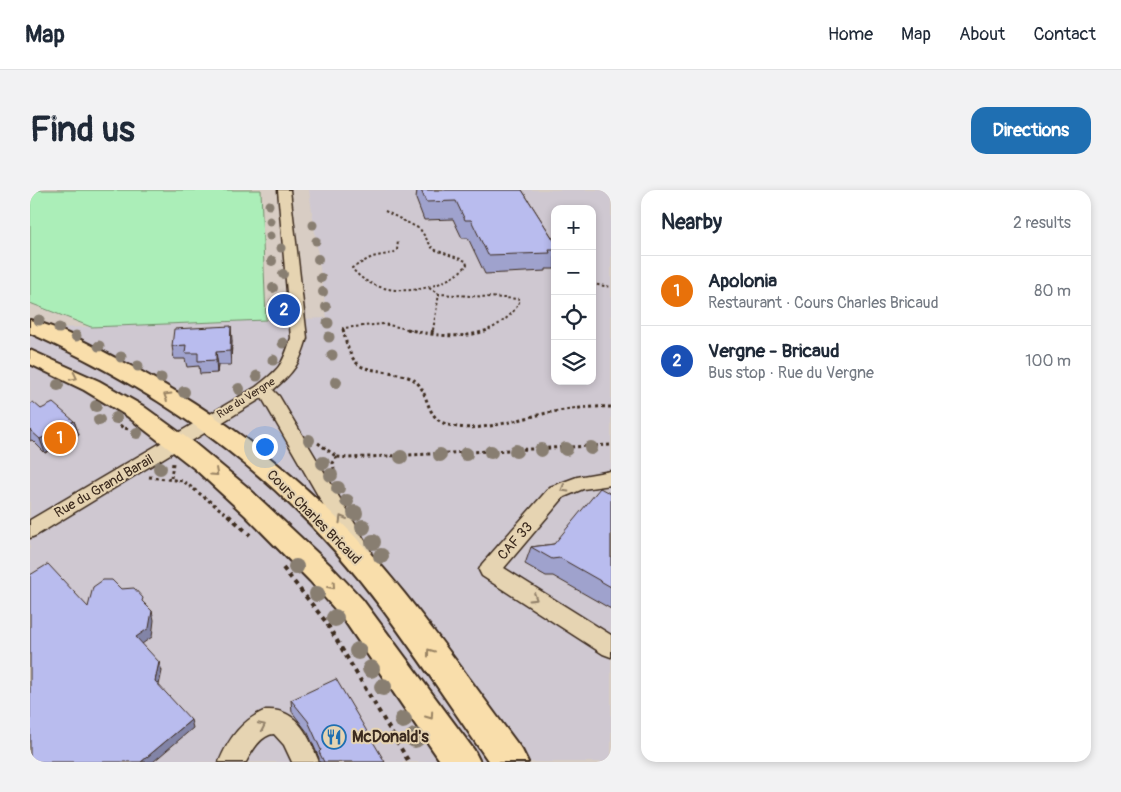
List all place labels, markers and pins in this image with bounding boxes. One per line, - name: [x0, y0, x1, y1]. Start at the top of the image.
- pin: 2: [268, 291, 300, 329]
- pin: 1: [44, 419, 76, 457]
- restaurant icon: McDonald's: [321, 724, 347, 750]
- place label: McDonald's: [352, 727, 429, 747]

